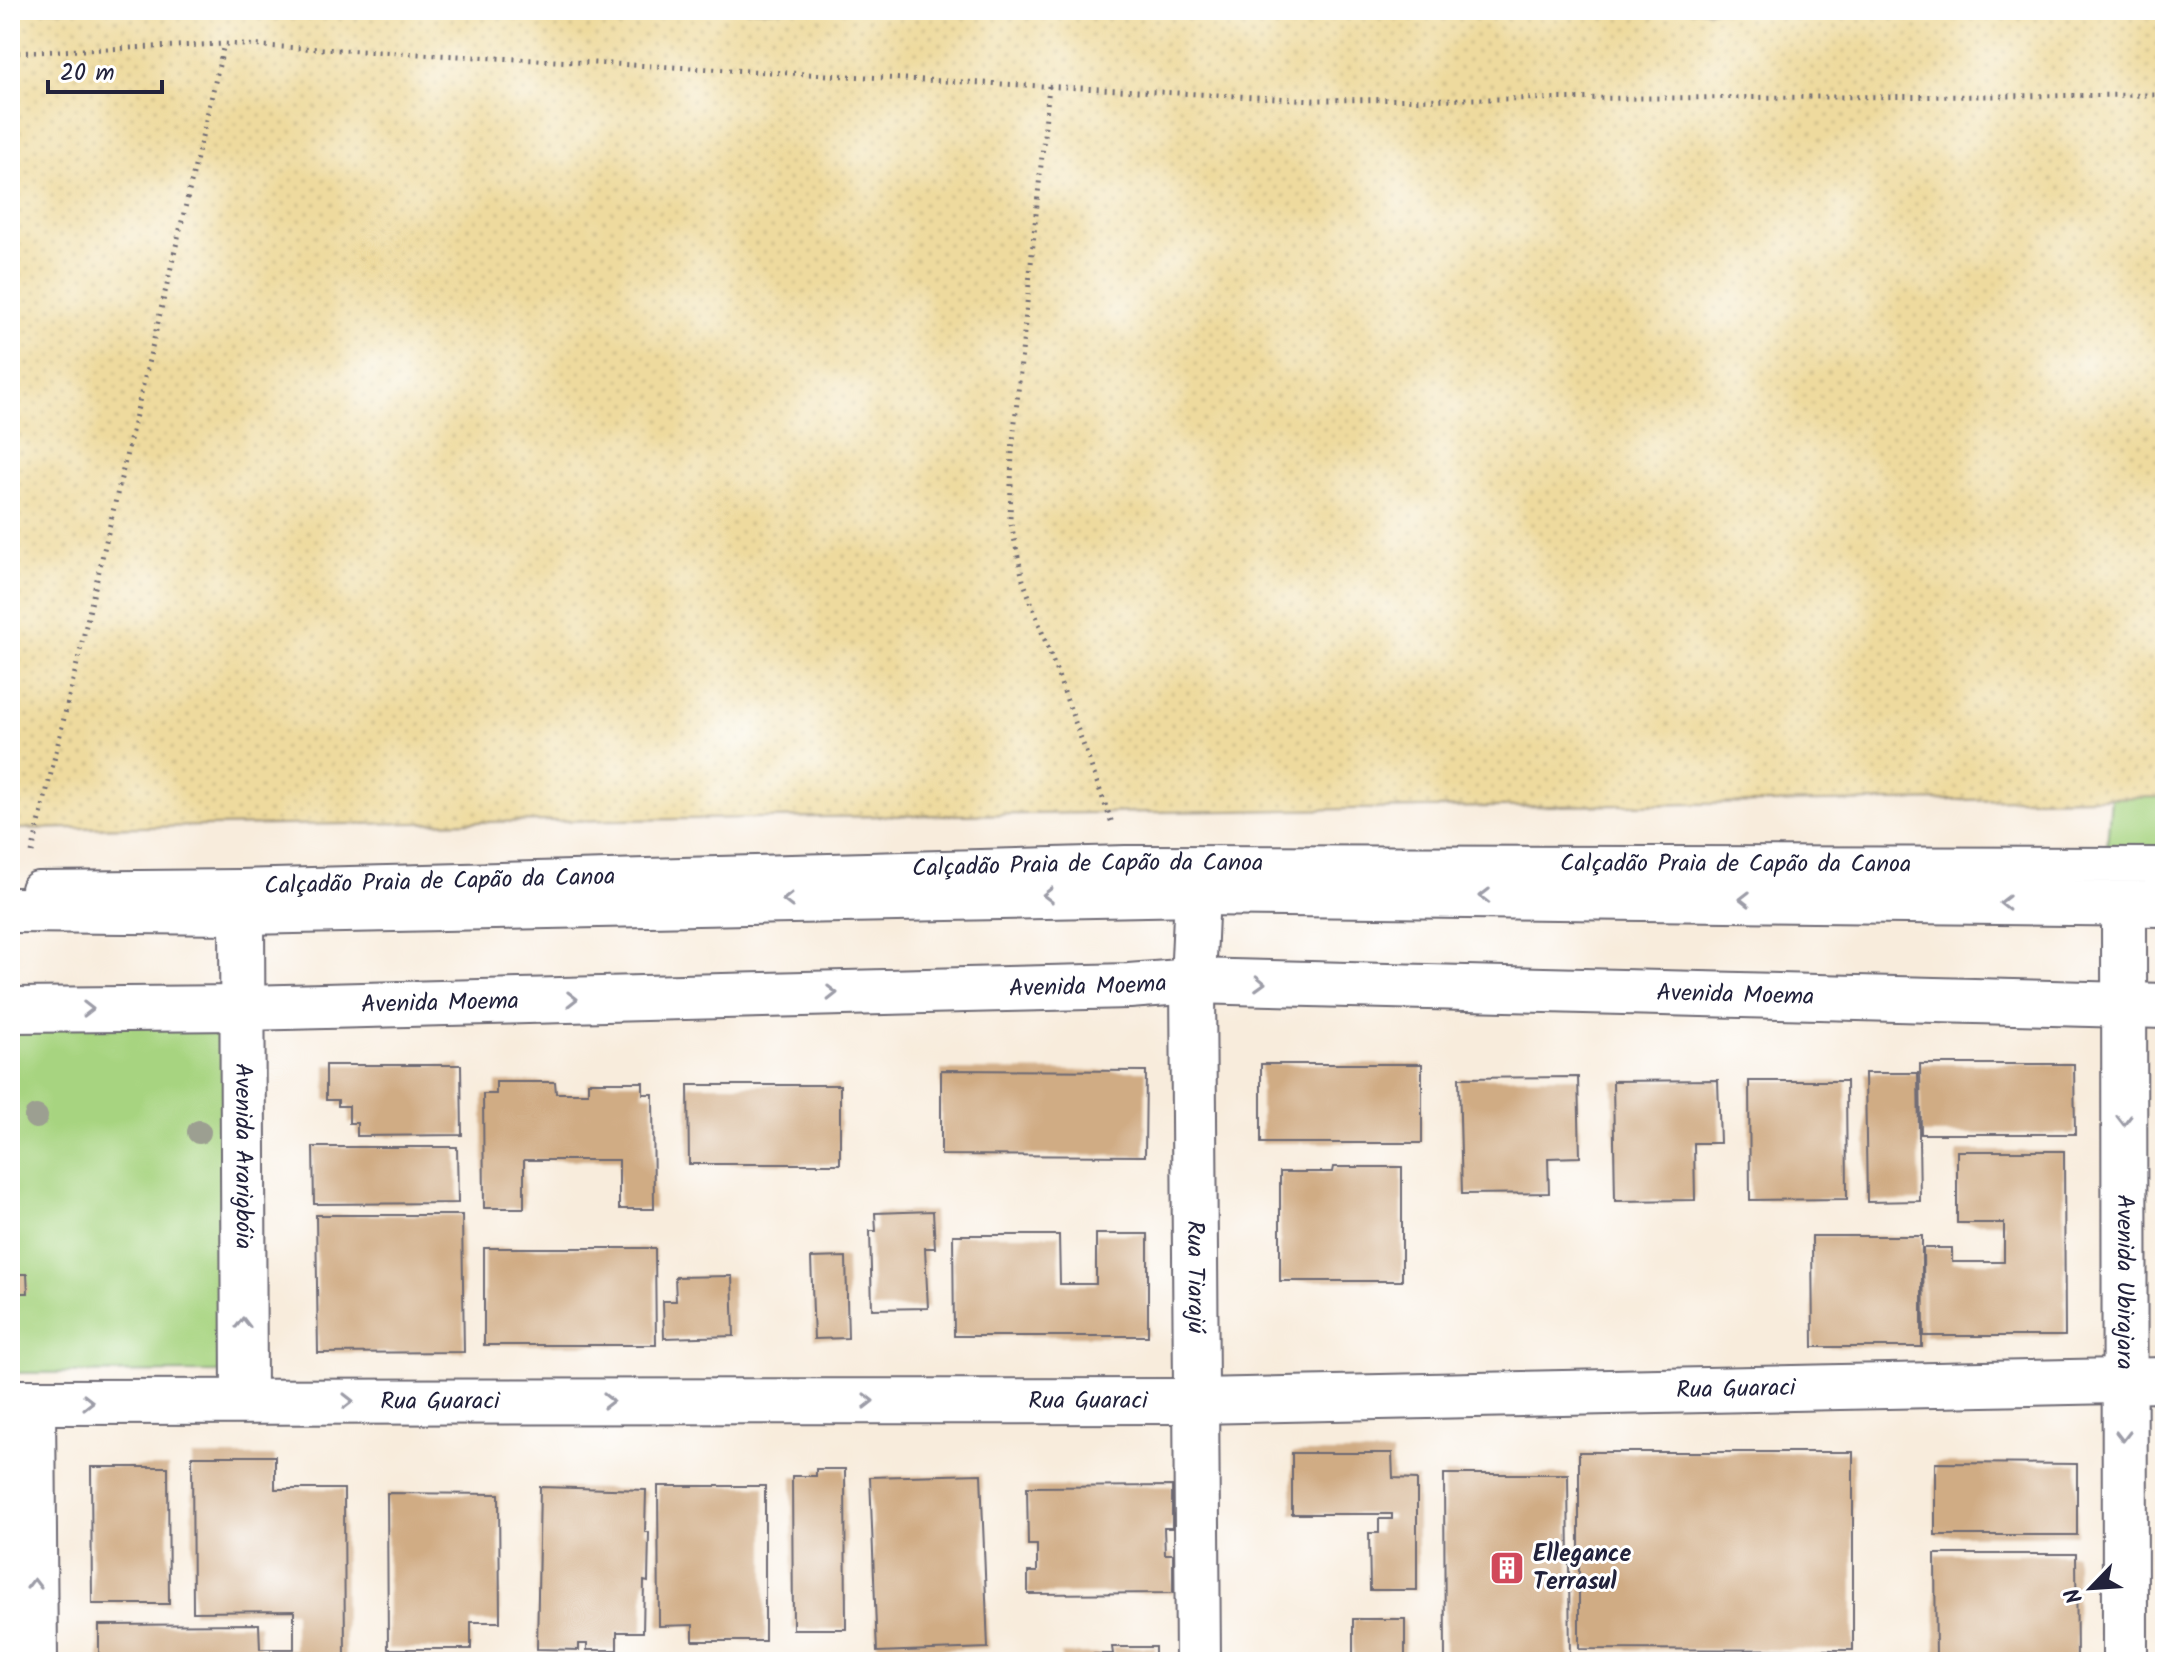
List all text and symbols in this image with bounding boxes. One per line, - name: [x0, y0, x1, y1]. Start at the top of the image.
- scale bar: [48, 44, 162, 94]
- text: 20 m: [60, 54, 115, 93]
- street label: Calçadão Praia de Capão da Canoa: [912, 843, 1263, 888]
- street label: Calçadão Praia de Capão da Canoa: [1560, 844, 1911, 884]
- street label: Calçadão Praia de Capão da Canoa: [264, 857, 616, 906]
- one-way arrow: [1041, 886, 1054, 903]
- one-way arrow: [1478, 887, 1491, 905]
- one-way arrow: [781, 891, 794, 909]
- one-way arrow: [1738, 891, 1751, 908]
- one-way arrow: [1998, 894, 2011, 911]
- street label: Avenida Moema: [1008, 964, 1168, 1008]
- street label: Avenida Moema: [1656, 973, 1815, 1016]
- one-way arrow: [1254, 975, 1267, 992]
- street label: Avenida Moema: [361, 982, 519, 1025]
- one-way arrow: [826, 984, 839, 1002]
- one-way arrow: [566, 991, 579, 1008]
- one-way arrow: [82, 1000, 95, 1018]
- street label: Avenida Ararigbóia: [223, 1063, 263, 1249]
- one-way arrow: [2115, 1114, 2133, 1127]
- street label: Avenida Ubirajara: [2105, 1194, 2144, 1370]
- street label: Rua Tiarajú: [1175, 1220, 1215, 1334]
- one-way arrow: [234, 1316, 252, 1329]
- street label: Rua Guaraci: [1676, 1368, 1797, 1410]
- street label: Rua Guaraci: [380, 1382, 501, 1421]
- street label: Rua Guaraci: [1028, 1382, 1149, 1421]
- one-way arrow: [342, 1392, 355, 1410]
- one-way arrow: [602, 1392, 615, 1410]
- one-way arrow: [862, 1392, 875, 1410]
- one-way arrow: [82, 1393, 95, 1411]
- one-way arrow: [2114, 1430, 2132, 1443]
- place label: Ellegance Terrasul: [1533, 1535, 1632, 1602]
- north arrow: [2051, 1548, 2131, 1628]
- building icon: Ellegance Terrasul: [1488, 1549, 1526, 1587]
- one-way arrow: [25, 1577, 43, 1590]
- text: N: [2056, 1582, 2094, 1609]

